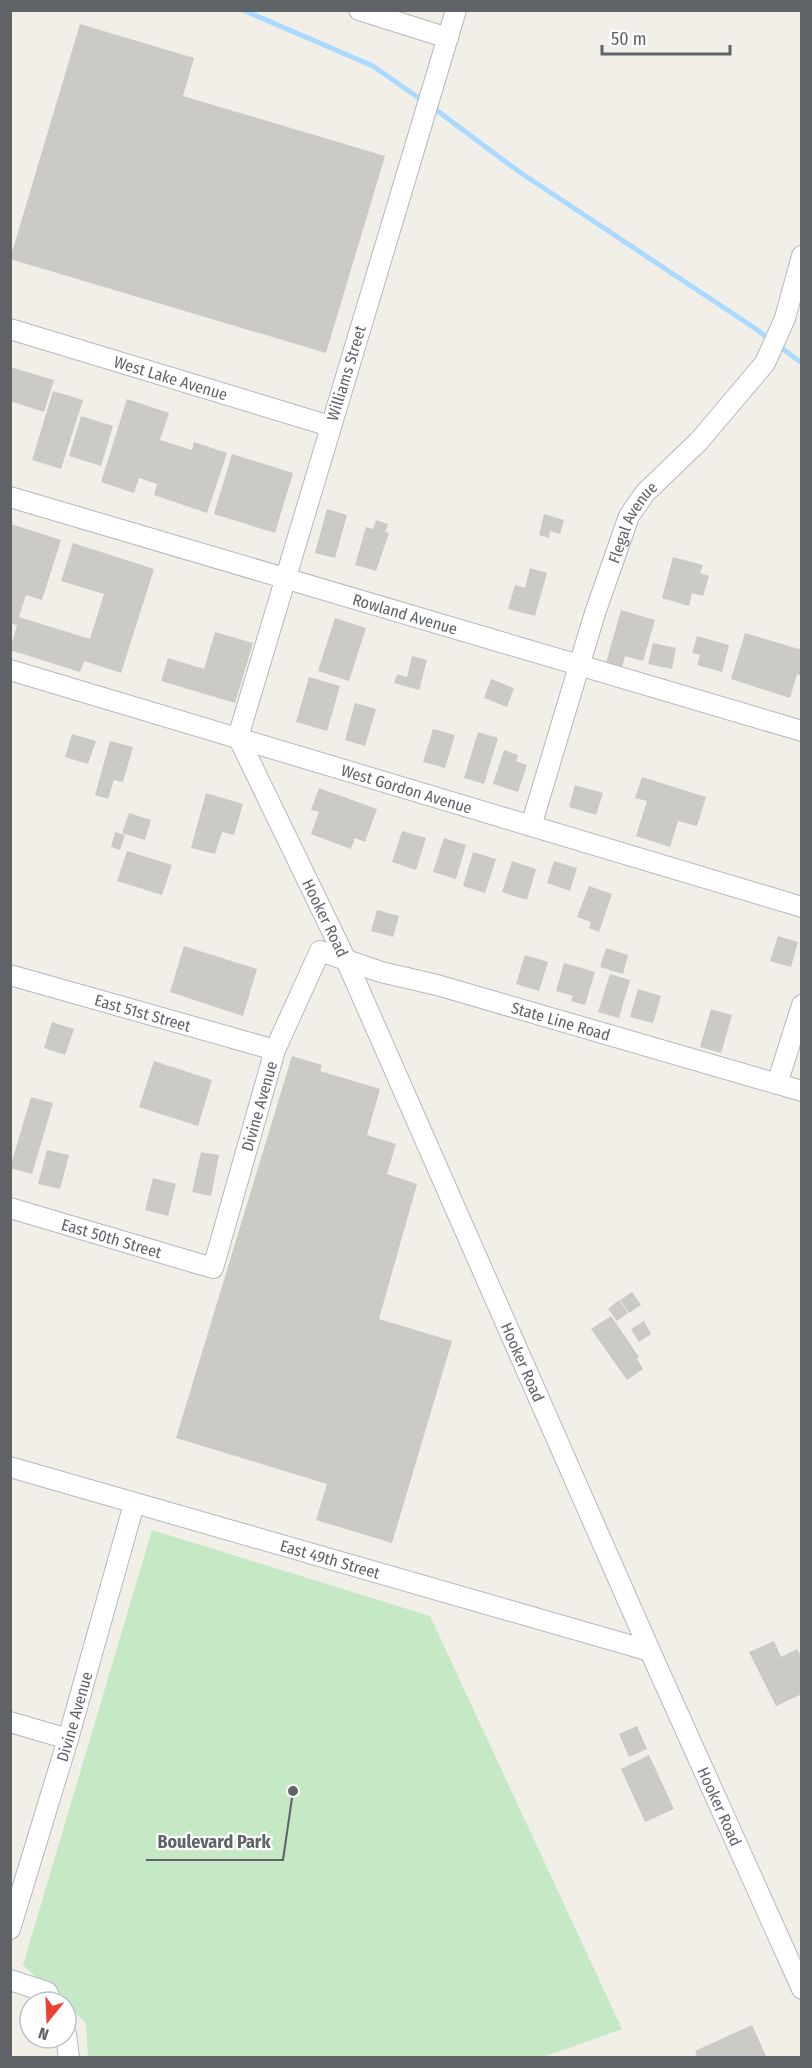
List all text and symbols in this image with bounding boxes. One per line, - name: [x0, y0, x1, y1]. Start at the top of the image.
- scale bar: [602, 18, 730, 56]
- text: 50 m: [611, 28, 647, 50]
- street label: Williams Street: [323, 323, 370, 423]
- street label: West Lake Avenue: [112, 352, 230, 404]
- street label: Flegal Avenue: [604, 478, 661, 566]
- street label: Rowland Avenue: [350, 590, 460, 639]
- street label: West Gordon Avenue: [339, 761, 474, 818]
- street label: Hooker Road: [298, 876, 352, 960]
- street label: East 51st Street: [92, 990, 194, 1036]
- street label: State Line Road: [509, 998, 612, 1045]
- street label: Divine Avenue: [238, 1059, 281, 1153]
- street label: East 50th Street: [59, 1215, 165, 1263]
- street label: Hooker Road: [497, 1320, 548, 1405]
- street label: East 49th Street: [278, 1536, 383, 1583]
- street label: Divine Avenue: [53, 1669, 97, 1764]
- street label: Hooker Road: [693, 1764, 745, 1849]
- callout: Boulevard Park: [146, 1824, 283, 1860]
- text: Boulevard Park: [157, 1831, 271, 1853]
- north arrow: [18, 1990, 78, 2050]
- text: N: [36, 2023, 51, 2044]

